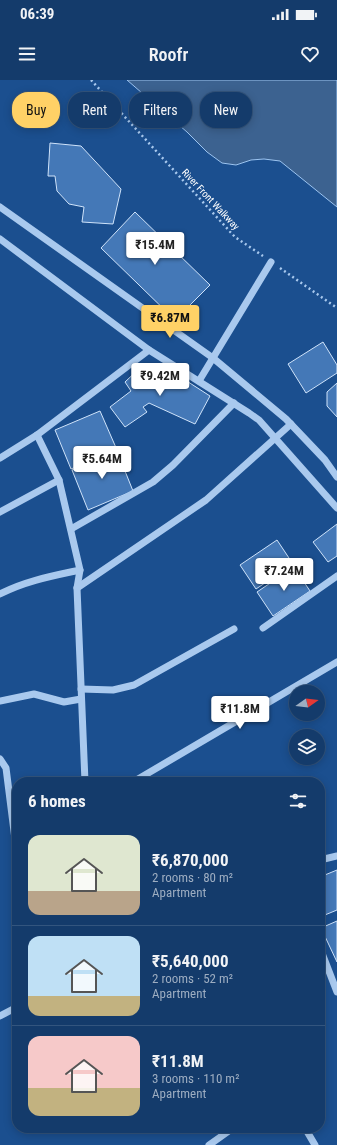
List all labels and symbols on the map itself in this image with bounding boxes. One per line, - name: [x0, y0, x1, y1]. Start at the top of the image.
- street label: River Front Walkway: [180, 167, 242, 232]
- pin: ₹15.4M: [122, 232, 188, 266]
- pin: ₹6.87M: [137, 305, 203, 339]
- pin: ₹9.42M: [127, 363, 193, 397]
- pin: ₹5.64M: [69, 446, 135, 480]
- pin: ₹7.24M: [251, 558, 317, 592]
- north arrow: [289, 685, 325, 721]
- pin: ₹11.8M: [207, 696, 273, 730]

